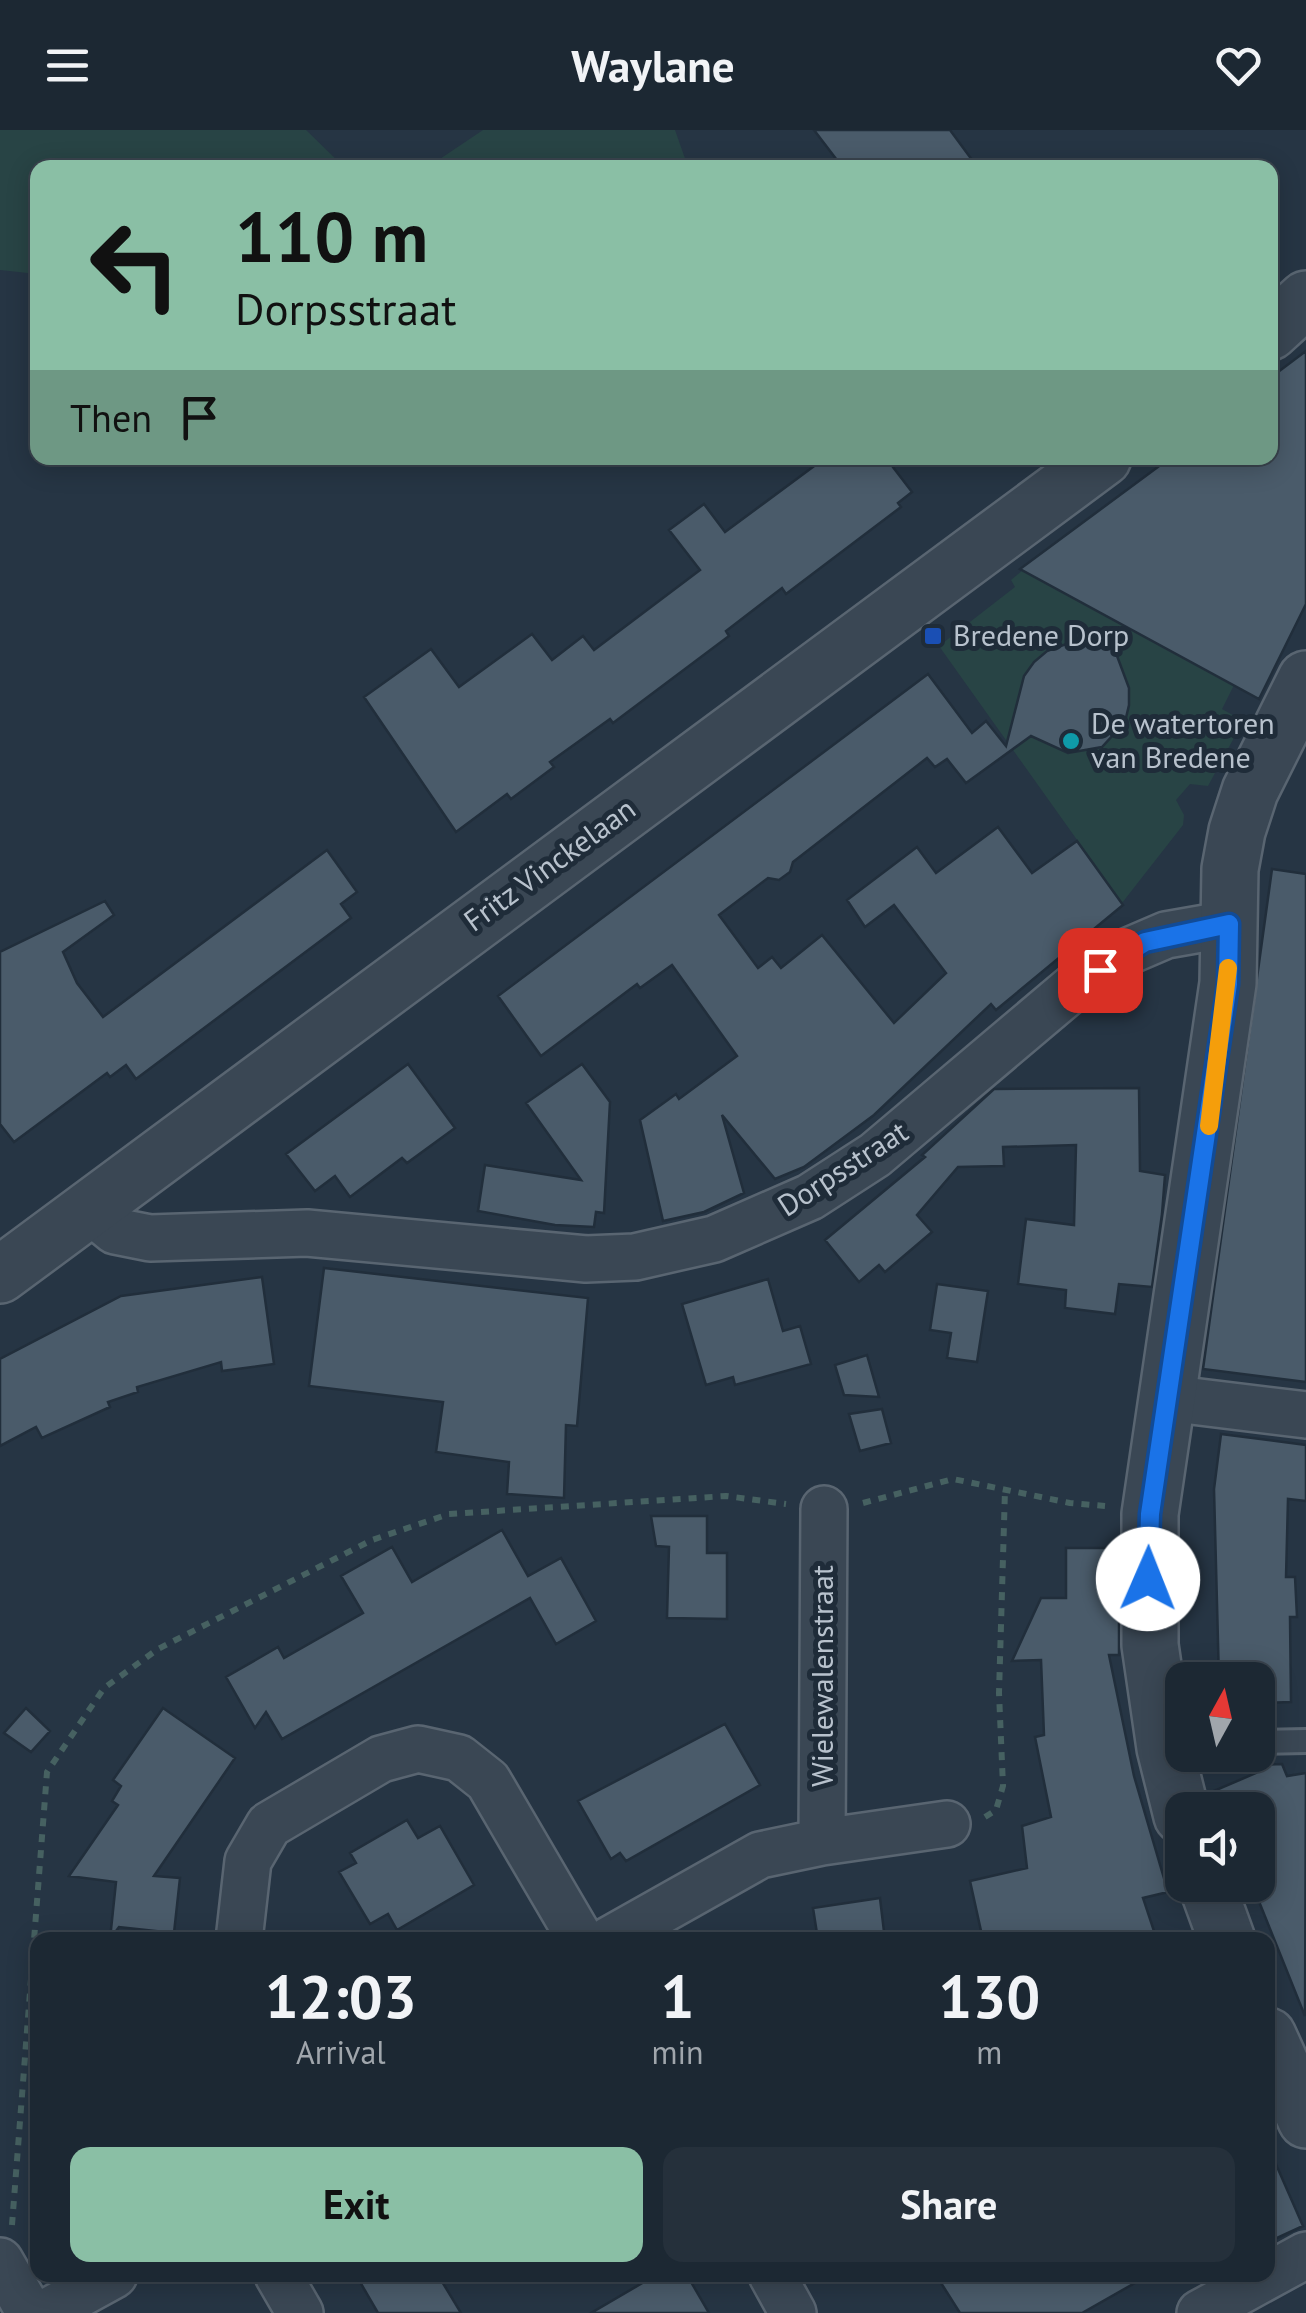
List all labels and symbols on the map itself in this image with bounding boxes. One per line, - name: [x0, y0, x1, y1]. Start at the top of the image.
- place label: Bredene Dorp: [953, 615, 1129, 654]
- marker: Bredene Dorp: [922, 625, 944, 647]
- place label: De watertoren van Bredene: [1091, 703, 1275, 776]
- marker: De watertoren van Bredene: [1060, 730, 1082, 752]
- street label: Fritz Vinckelaan: [456, 788, 643, 939]
- pin: [1058, 928, 1143, 1013]
- street label: Dorpsstraat: [770, 1111, 915, 1224]
- position arrow: [1096, 1527, 1200, 1631]
- street label: Wielewalenstraat: [802, 1565, 841, 1787]
- north arrow: [1165, 1662, 1275, 1772]

